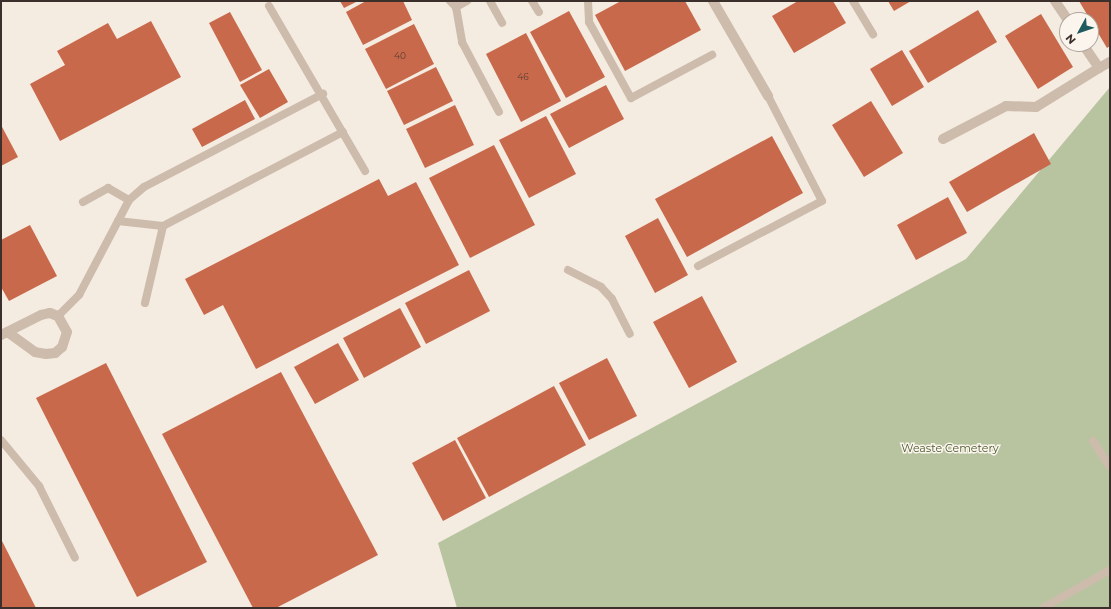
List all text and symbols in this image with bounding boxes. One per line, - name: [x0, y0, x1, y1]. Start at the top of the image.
- north arrow: [1059, 12, 1099, 52]
- text: N: [1062, 31, 1079, 47]
- house number: 40: [394, 51, 406, 61]
- house number: 46: [517, 72, 529, 82]
- park label: Weaste Cemetery: [901, 441, 999, 455]

